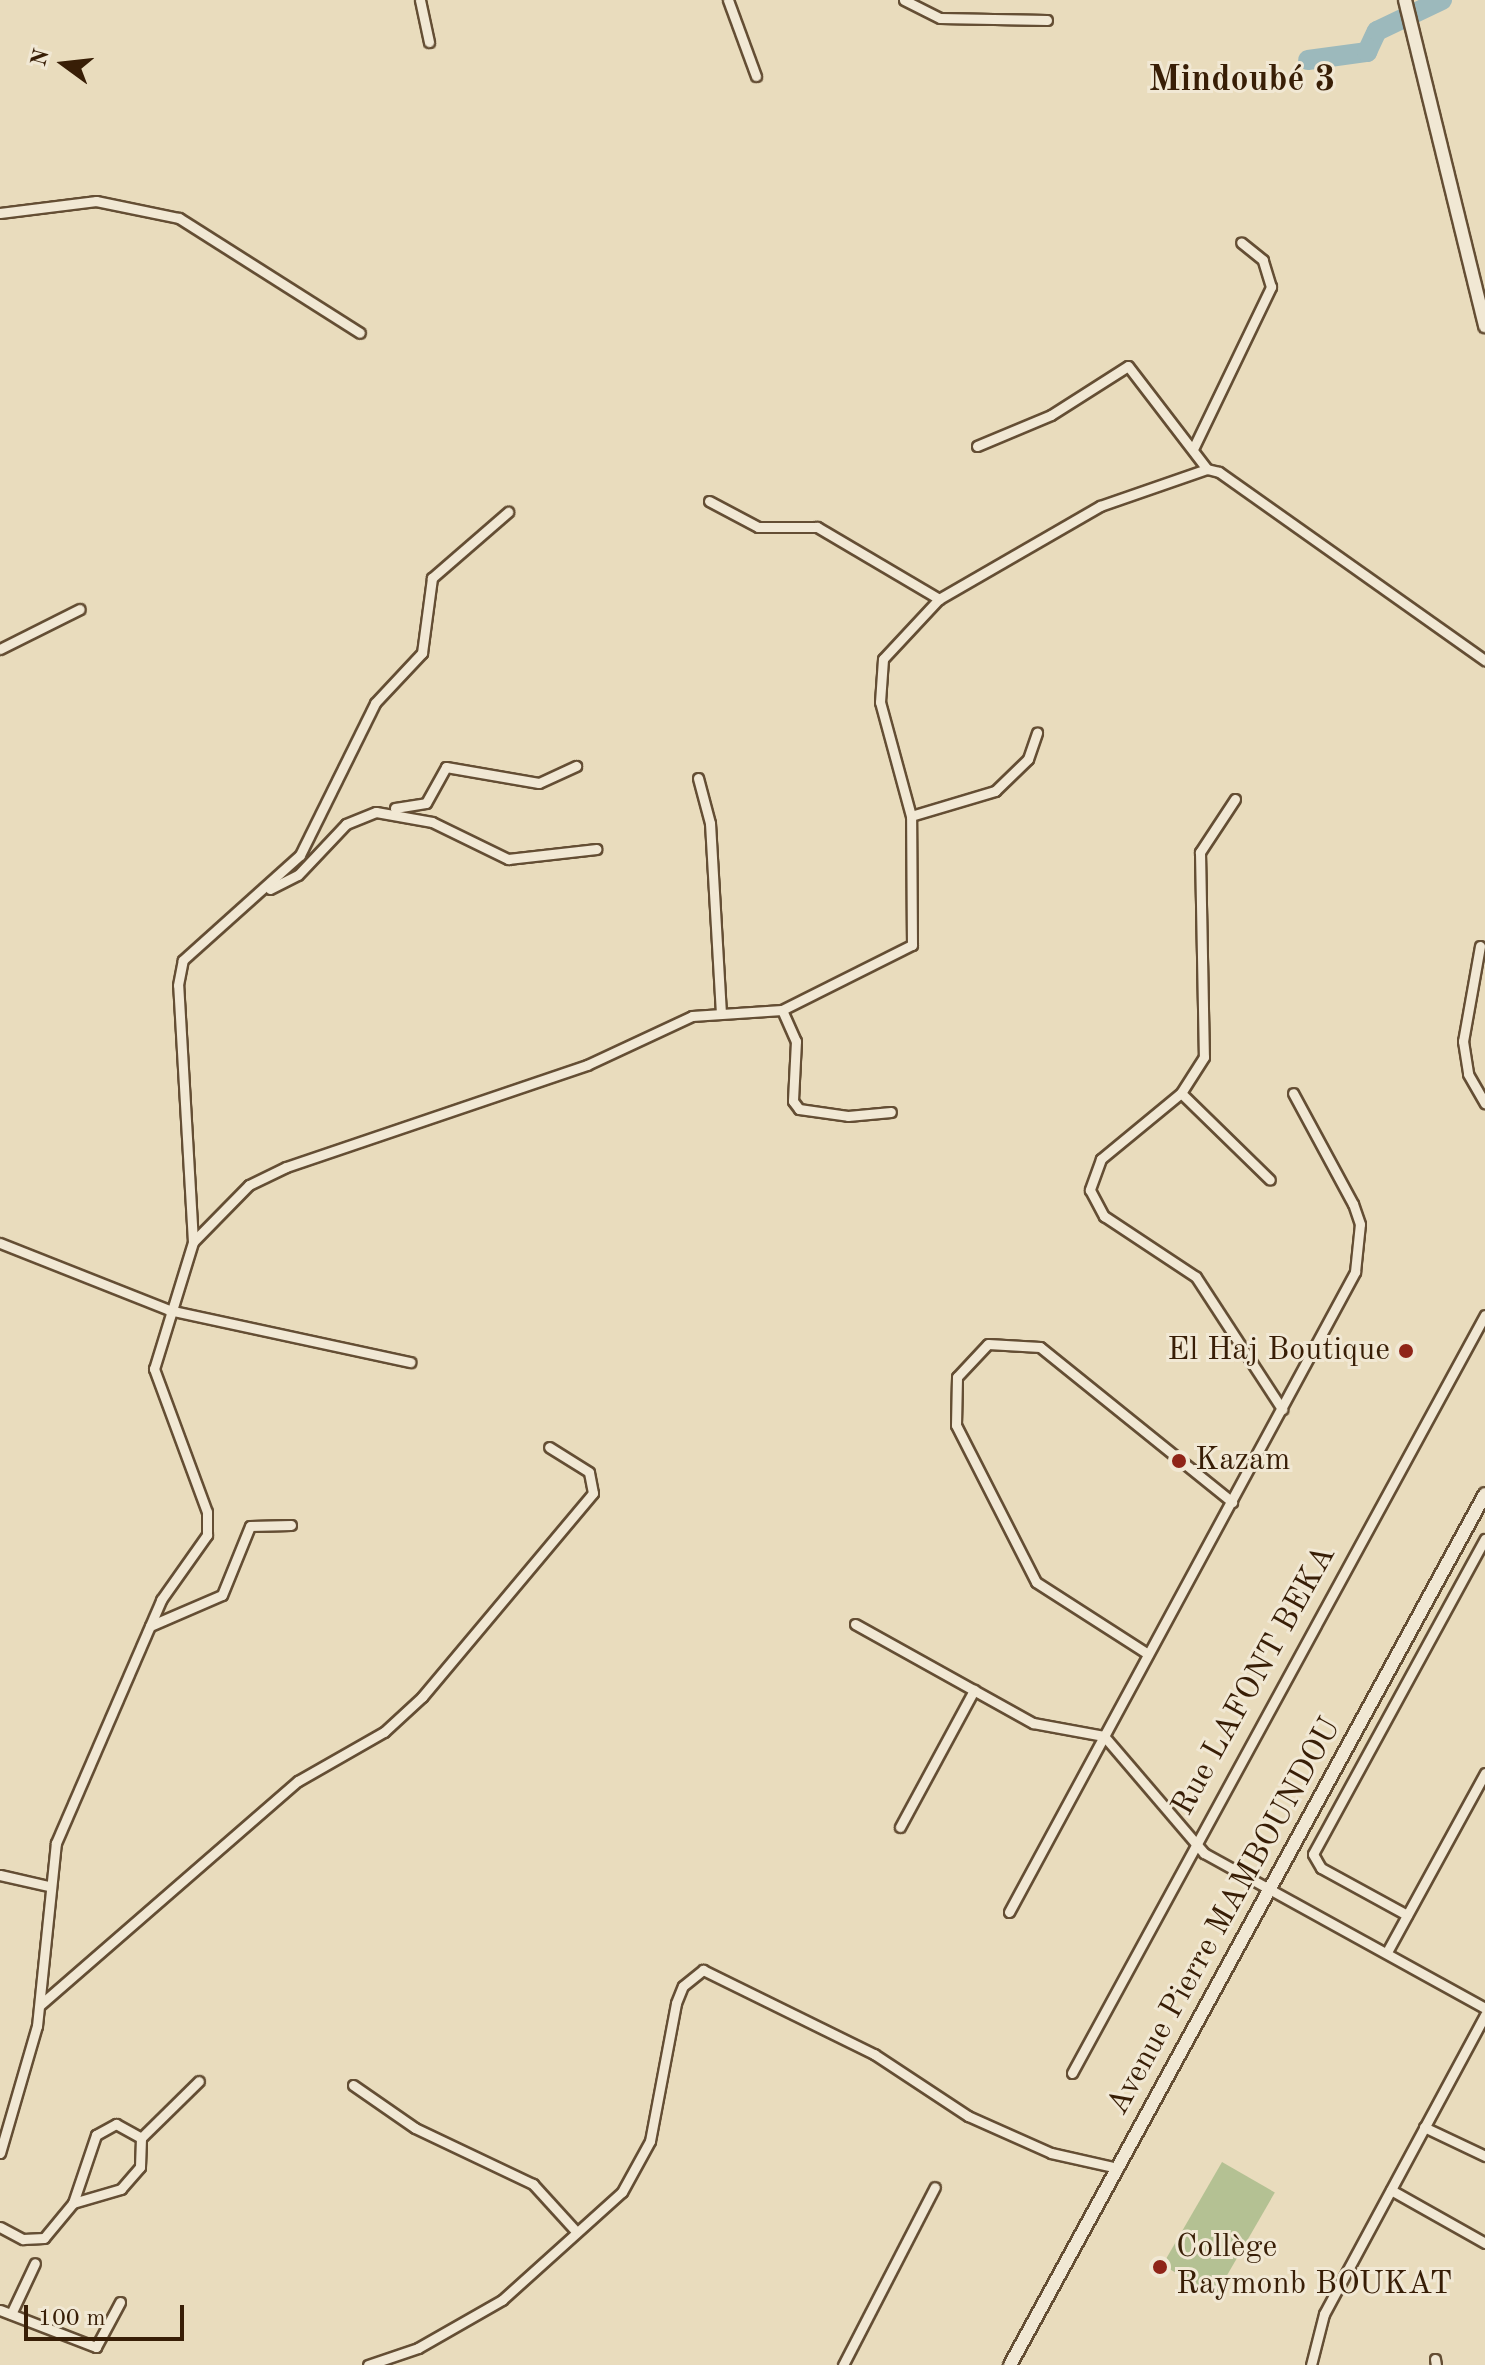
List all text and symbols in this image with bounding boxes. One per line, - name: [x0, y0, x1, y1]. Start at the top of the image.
- north arrow: [24, 24, 104, 104]
- text: N: [28, 47, 54, 69]
- district label: Mindoubé 3: [1149, 60, 1335, 104]
- place label: El Haj Boutique: [1167, 1332, 1390, 1370]
- marker: El Haj Boutique: [1397, 1342, 1415, 1360]
- place label: Kazam: [1195, 1442, 1290, 1480]
- marker: Kazam: [1170, 1452, 1188, 1470]
- street label: Rue LAFONT BEKA: [1165, 1539, 1345, 1823]
- street label: Avenue Pierre MAMBOUNDOU: [1100, 1712, 1350, 2122]
- place label: Collège Raymonb BOUKAT: [1176, 2230, 1452, 2305]
- marker: Collège Raymonb BOUKAT: [1151, 2258, 1169, 2276]
- scale bar: [28, 2289, 188, 2339]
- text: 100 m: [38, 2307, 106, 2331]

